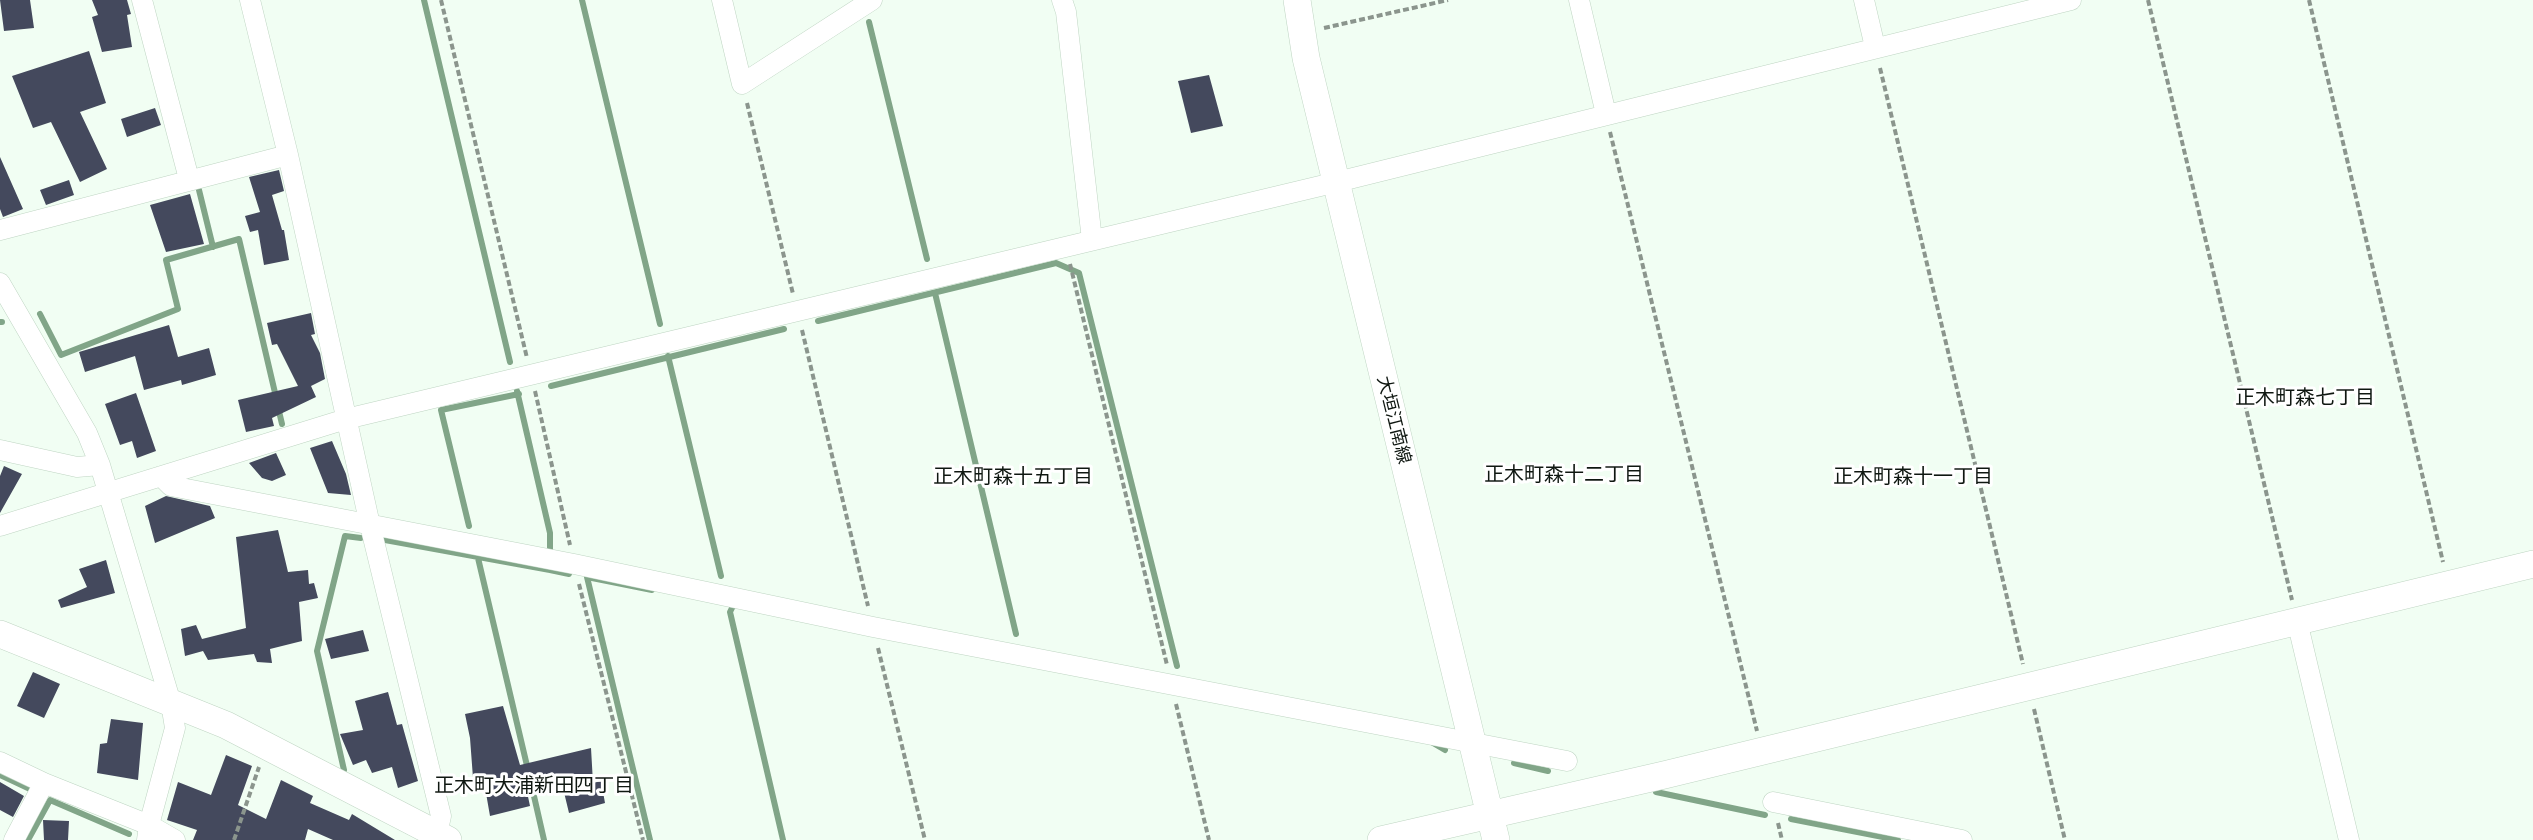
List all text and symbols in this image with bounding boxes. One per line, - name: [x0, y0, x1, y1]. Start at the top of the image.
- street label: 大垣江南線: [1373, 374, 1415, 466]
- district label: 正木町森七丁目: [2235, 386, 2375, 410]
- district label: 正木町森十二丁目: [1484, 463, 1644, 487]
- district label: 正木町森十五丁目: [933, 465, 1093, 489]
- district label: 正木町森十一丁目: [1833, 465, 1993, 489]
- district label: 正木町大浦新田四丁目: [434, 774, 634, 798]

